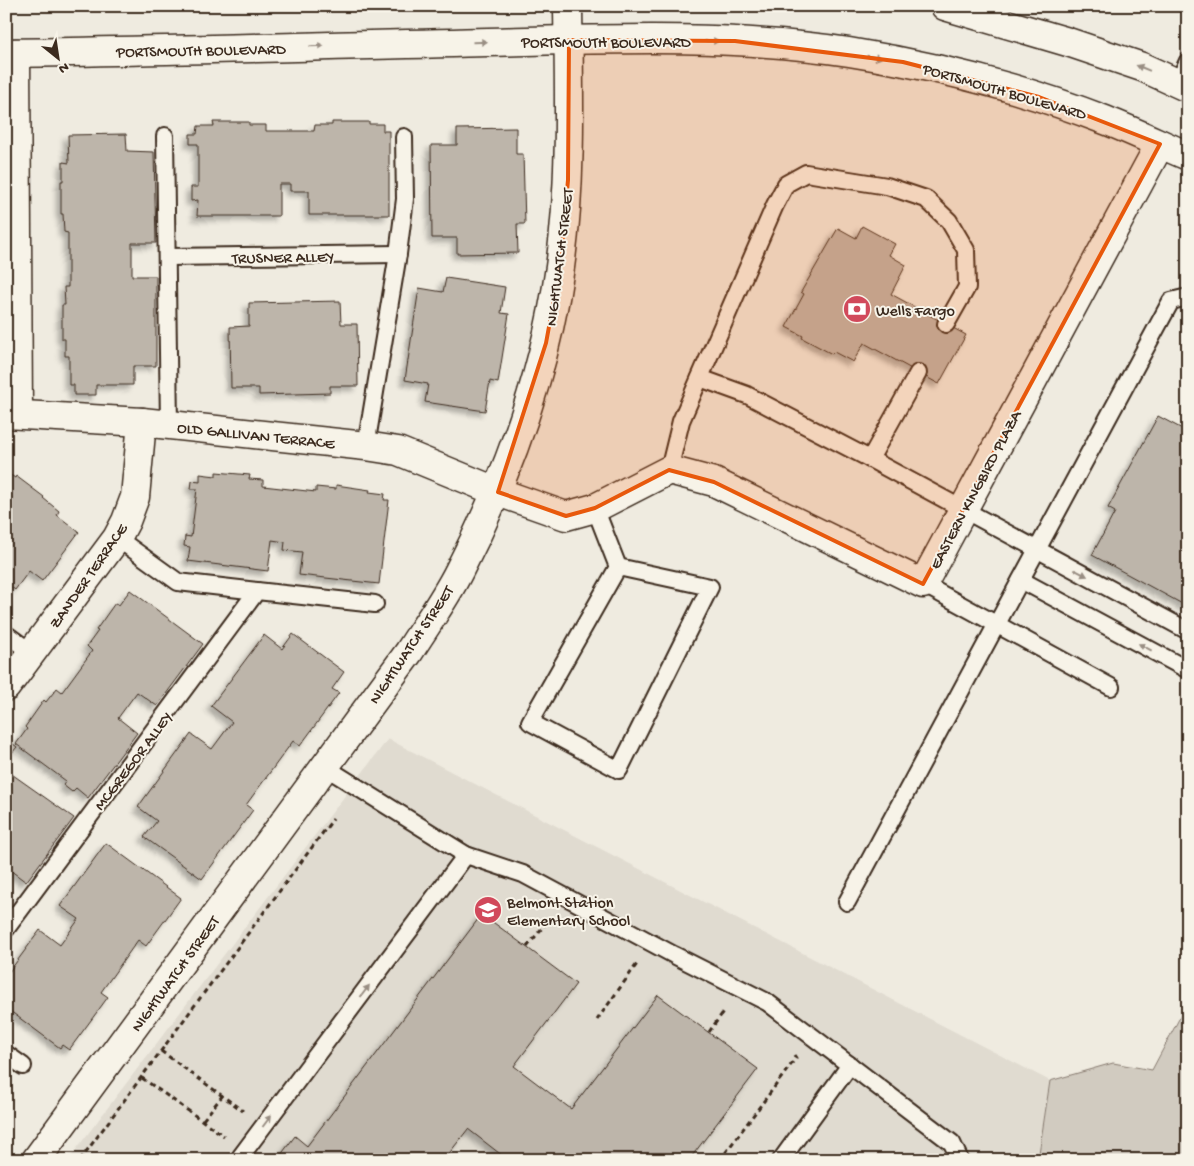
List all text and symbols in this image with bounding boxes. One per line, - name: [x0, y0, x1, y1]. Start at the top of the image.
- north arrow: [32, 32, 82, 82]
- street label: PORTSMOUTH BOULEVARD: [520, 35, 691, 54]
- one-way arrow: [705, 37, 721, 45]
- one-way arrow: [472, 38, 488, 46]
- street label: PORTSMOUTH BOULEVARD: [115, 42, 287, 63]
- one-way arrow: [310, 42, 326, 50]
- one-way arrow: [866, 53, 882, 61]
- text: N: [55, 57, 71, 77]
- street label: PORTSMOUTH BOULEVARD: [919, 61, 1089, 126]
- one-way arrow: [1136, 63, 1150, 71]
- street label: NIGHTWATCH STREET: [544, 187, 579, 327]
- street label: TRUSNER ALLEY: [231, 249, 334, 270]
- bank icon: Wells Fargo: [842, 294, 872, 324]
- place label: Wells Fargo: [876, 303, 955, 322]
- street label: EASTERN KINGBIRD PLAZA: [927, 407, 1028, 573]
- street label: OLD GALLIVAN TERRACE: [176, 420, 336, 455]
- street label: ZANDER TERRACE: [47, 520, 134, 633]
- one-way arrow: [1074, 569, 1088, 577]
- street label: NIGHTWATCH STREET: [366, 583, 460, 709]
- one-way arrow: [1138, 642, 1152, 651]
- street label: MCGREGOR ALLEY: [91, 709, 178, 815]
- school or university icon: Belmont Station Elementary School: [473, 895, 503, 925]
- place label: Belmont Station Elementary School: [506, 895, 630, 932]
- street label: NIGHTWATCH STREET: [128, 913, 226, 1037]
- one-way arrow: [359, 985, 370, 998]
- one-way arrow: [262, 1115, 273, 1128]

